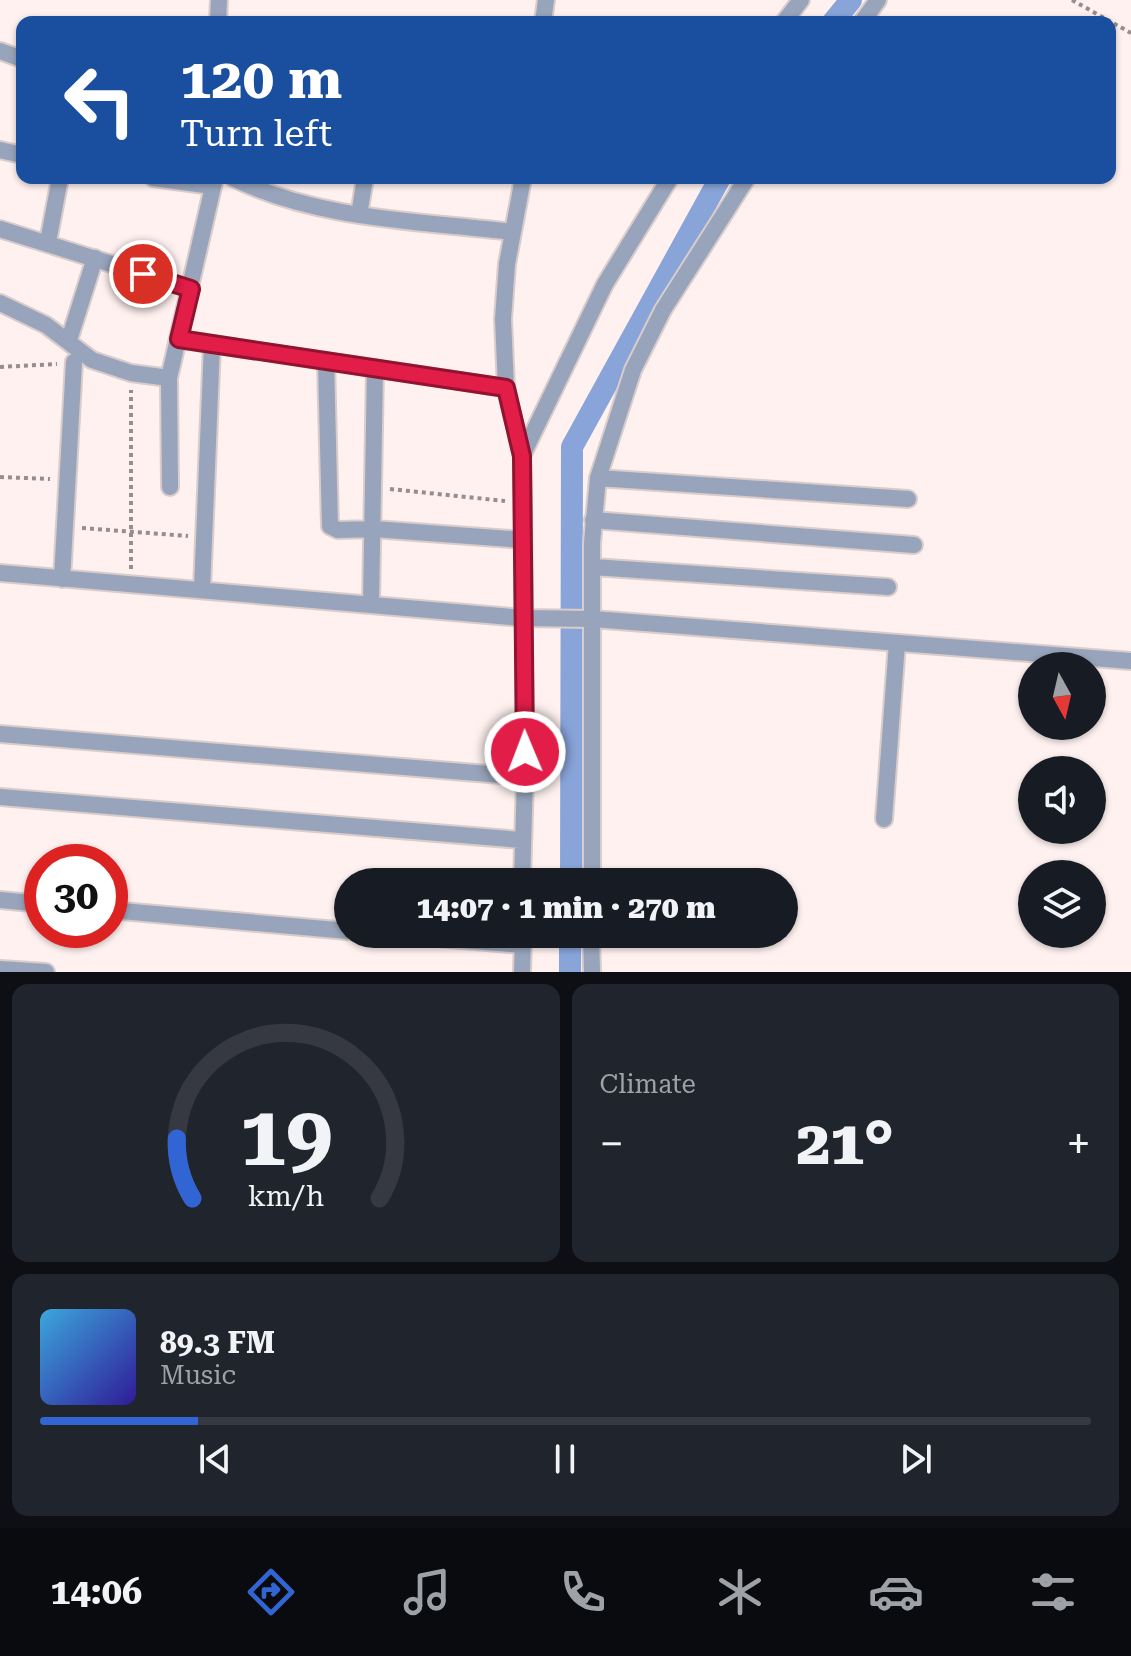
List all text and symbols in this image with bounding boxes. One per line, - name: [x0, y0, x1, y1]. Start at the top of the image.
- text: 120 m: [180, 46, 342, 112]
- icon: left: [48, 48, 152, 152]
- text: Turn left: [180, 113, 332, 155]
- pin: [109, 240, 177, 308]
- icon: arrive: [121, 252, 165, 296]
- north arrow: [1018, 652, 1106, 740]
- map controls: [1018, 652, 1106, 948]
- position arrow: [483, 710, 567, 794]
- button: sound: [1018, 756, 1106, 844]
- speed limit sign: 30: [24, 844, 128, 948]
- button: layers: [1018, 860, 1106, 948]
- text: 14:07 · 1 min · 270 m: [416, 890, 716, 925]
- text: Climate: [600, 1069, 696, 1099]
- text: 19: [239, 1088, 332, 1185]
- text: 21°: [797, 1108, 894, 1179]
- text: −: [600, 1118, 624, 1170]
- text: +: [1066, 1118, 1091, 1170]
- text: km/h: [247, 1179, 324, 1213]
- text: 89.3 FM: [160, 1325, 275, 1360]
- text: Music: [160, 1360, 236, 1390]
- icon: previous: [193, 1437, 237, 1481]
- icon: pause: [543, 1437, 587, 1481]
- icon: next: [894, 1437, 938, 1481]
- icon: directions: [243, 1564, 299, 1620]
- icon: music: [399, 1564, 455, 1620]
- icon: phone: [555, 1564, 611, 1620]
- icon: climate: [712, 1564, 768, 1620]
- icon: car: [868, 1564, 924, 1620]
- icon: filters: [1025, 1564, 1081, 1620]
- text: 14:06: [50, 1571, 142, 1613]

